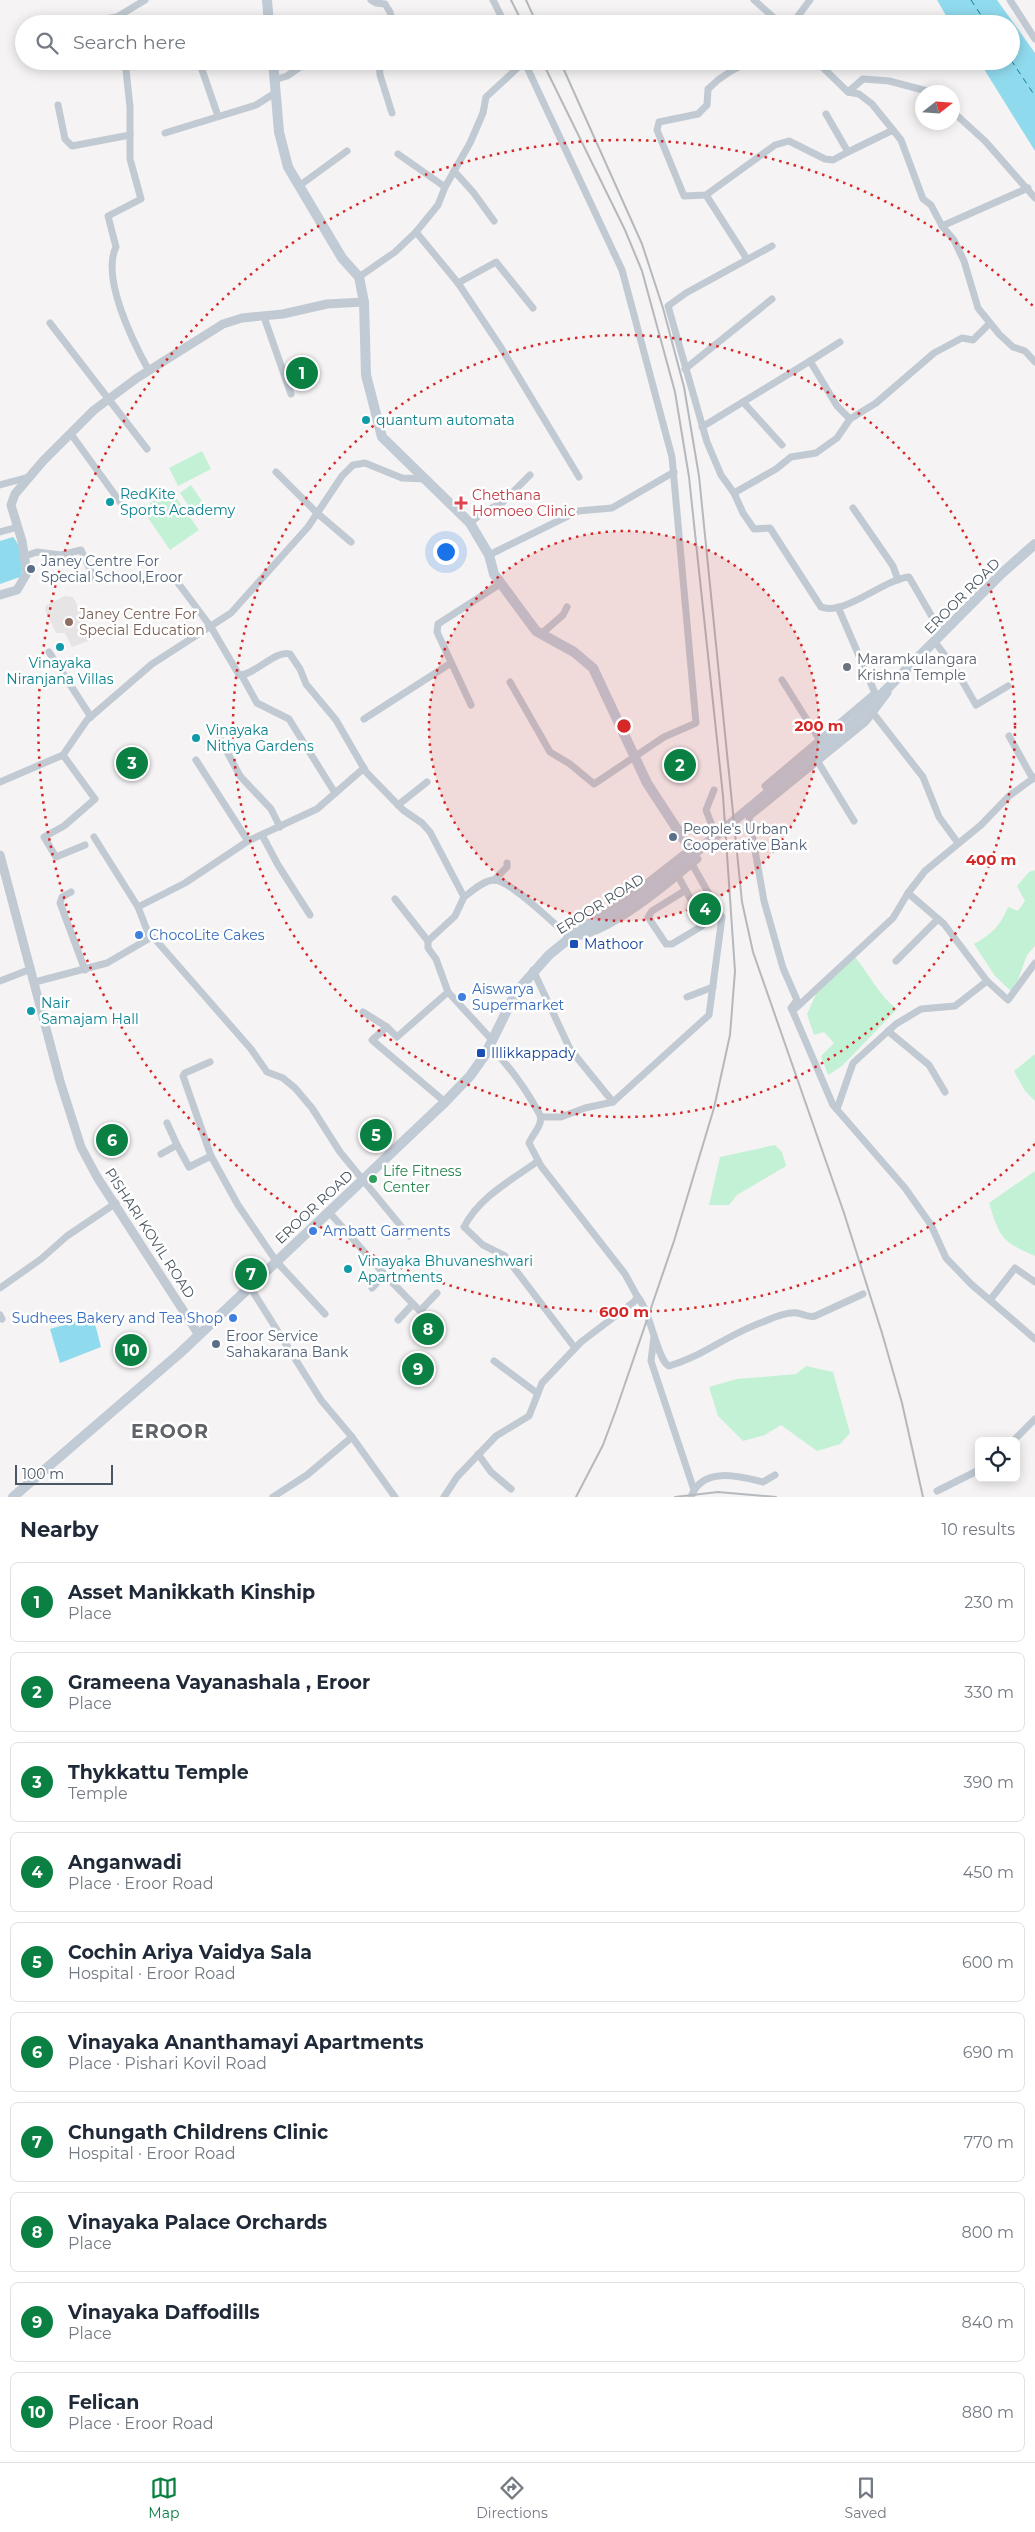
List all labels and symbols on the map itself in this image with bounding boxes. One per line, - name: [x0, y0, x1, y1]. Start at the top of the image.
- north arrow: [915, 85, 960, 130]
- pin: 1: [286, 354, 318, 392]
- place label: quantum automata: [376, 411, 515, 429]
- marker: quantum automata: [360, 414, 372, 426]
- place label: RedKite Sports Academy: [120, 485, 236, 519]
- place label: Chethana Homoeo Clinic: [472, 486, 575, 520]
- marker: RedKite Sports Academy: [104, 496, 116, 508]
- marker: Chethana Homoeo Clinic: [454, 496, 468, 510]
- your location: [433, 539, 459, 565]
- place label: Janey Centre For Special School,Eroor: [40, 552, 183, 586]
- street label: EROOR ROAD: [920, 554, 1004, 638]
- marker: Janey Centre For Special School,Eroor: [25, 563, 37, 575]
- place label: Janey Centre For Special Education: [78, 605, 205, 639]
- marker: Janey Centre For Special Education: [63, 616, 75, 628]
- marker: Vinayaka Niranjana Villas: [54, 641, 66, 653]
- place label: Maramkulangara Krishna Temple: [857, 650, 977, 684]
- place label: Vinayaka Niranjana Villas: [6, 654, 114, 688]
- marker: Maramkulangara Krishna Temple: [841, 661, 853, 673]
- text: 200 m: [794, 716, 844, 735]
- centre of rings: [615, 717, 633, 735]
- place label: Vinayaka Nithya Gardens: [206, 721, 314, 755]
- marker: Vinayaka Nithya Gardens: [190, 732, 202, 744]
- pin: 3: [116, 744, 148, 782]
- pin: 2: [664, 746, 696, 784]
- place label: People's Urban Cooperative Bank: [683, 820, 808, 854]
- marker: People's Urban Cooperative Bank: [667, 831, 679, 843]
- text: 400 m: [966, 850, 1016, 869]
- street label: EROOR ROAD: [553, 870, 647, 938]
- pin: 4: [689, 890, 721, 928]
- place label: ChocoLite Cakes: [149, 926, 265, 944]
- marker: ChocoLite Cakes: [133, 929, 145, 941]
- place label: Mathoor: [584, 935, 644, 953]
- marker: Mathoor: [568, 938, 580, 950]
- place label: Aiswarya Supermarket: [472, 980, 565, 1014]
- marker: Aiswarya Supermarket: [456, 991, 468, 1003]
- place label: Nair Samajam Hall: [41, 994, 139, 1028]
- marker: Nair Samajam Hall: [25, 1005, 37, 1017]
- place label: Illikkappady: [491, 1044, 576, 1062]
- marker: Illikkappady: [475, 1047, 487, 1059]
- pin: 5: [360, 1116, 392, 1154]
- pin: 6: [96, 1121, 128, 1159]
- place label: Life Fitness Center: [383, 1162, 462, 1196]
- street label: PISHARI KOVIL ROAD: [101, 1164, 199, 1302]
- street label: EROOR ROAD: [271, 1166, 357, 1248]
- marker: Life Fitness Center: [367, 1173, 379, 1185]
- place label: Ambatt Garments: [323, 1222, 450, 1240]
- marker: Ambatt Garments: [307, 1225, 319, 1237]
- place label: Vinayaka Bhuvaneshwari Apartments: [358, 1252, 533, 1286]
- pin: 7: [235, 1255, 267, 1293]
- marker: Vinayaka Bhuvaneshwari Apartments: [342, 1263, 354, 1275]
- text: 600 m: [599, 1302, 649, 1321]
- place label: Sudhees Bakery and Tea Shop: [12, 1309, 223, 1327]
- pin: 8: [412, 1310, 444, 1348]
- marker: Sudhees Bakery and Tea Shop: [227, 1312, 239, 1324]
- place label: Eroor Service Sahakarana Bank: [226, 1327, 349, 1361]
- pin: 10: [115, 1331, 147, 1369]
- marker: Eroor Service Sahakarana Bank: [210, 1338, 222, 1350]
- pin: 9: [402, 1350, 434, 1388]
- district label: EROOR: [131, 1420, 209, 1443]
- scale bar: [15, 1462, 112, 1485]

